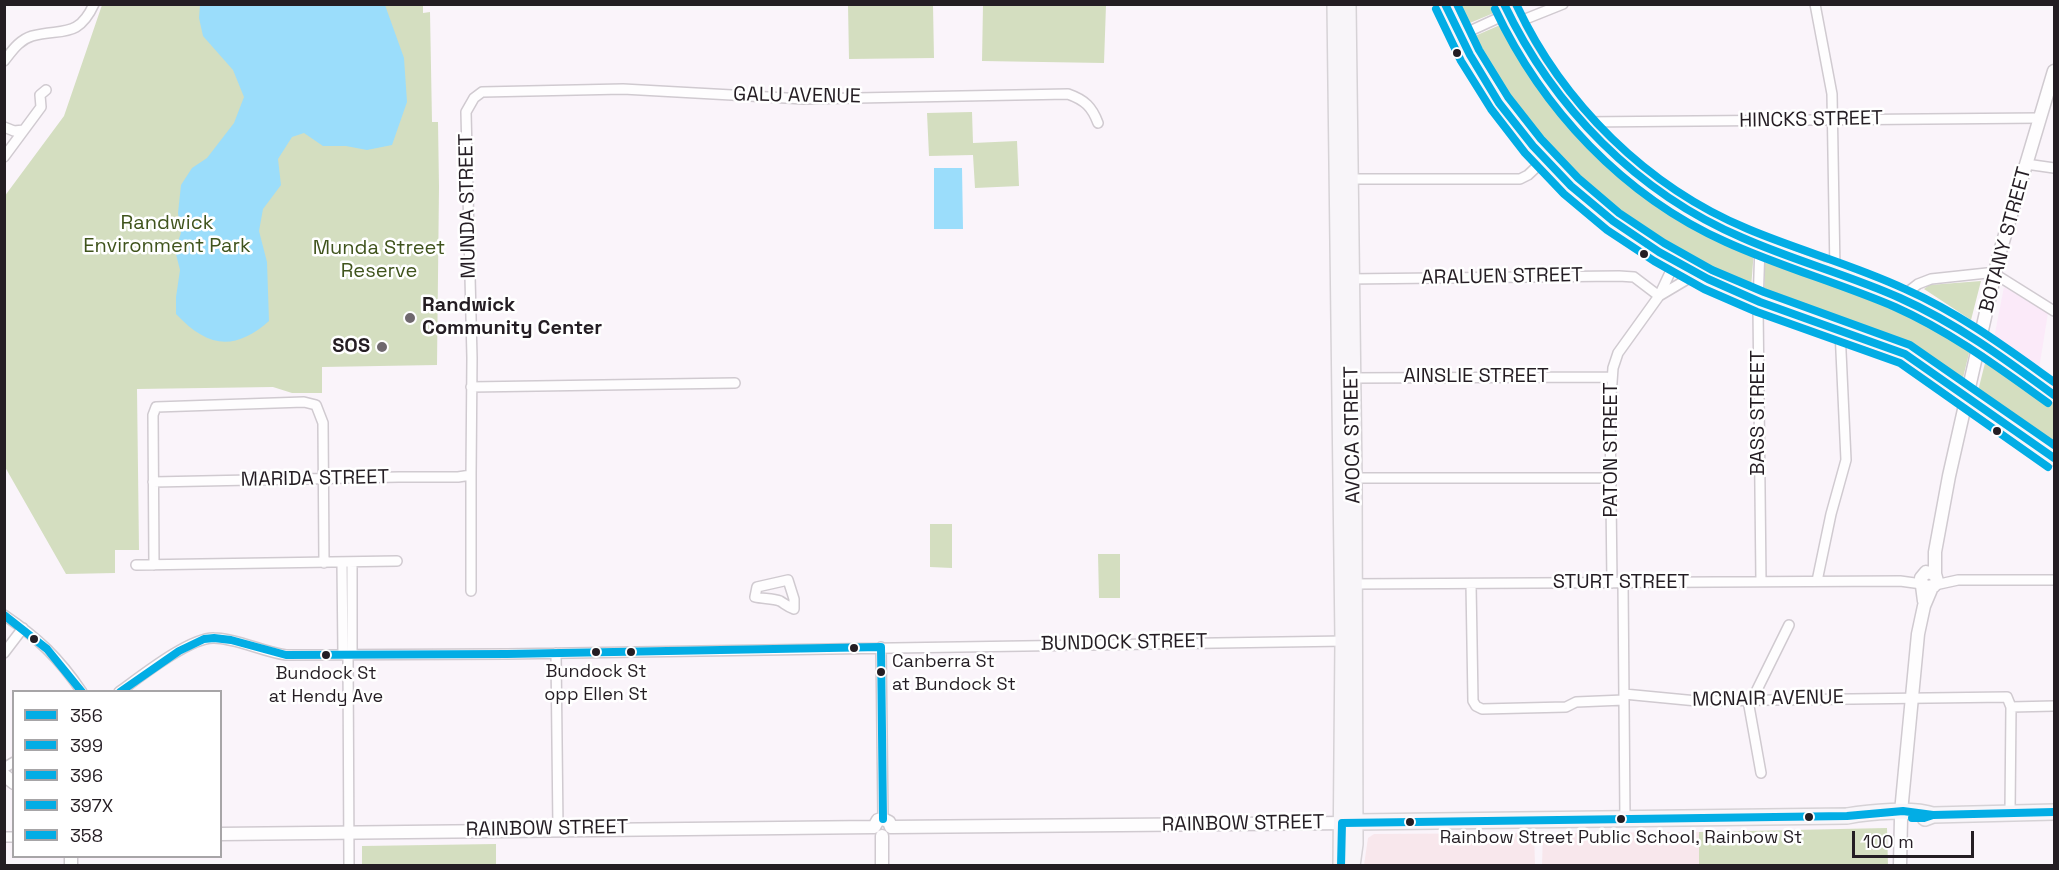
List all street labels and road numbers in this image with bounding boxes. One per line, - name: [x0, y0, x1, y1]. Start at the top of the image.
- street label: GALU AVENUE: [733, 83, 861, 109]
- street label: HINCKS STREET: [1739, 107, 1883, 133]
- street label: MUNDA STREET: [455, 133, 481, 279]
- street label: BOTANY STREET: [1975, 165, 2037, 315]
- street label: ARALUEN STREET: [1421, 264, 1583, 290]
- street label: BASS STREET: [1747, 350, 1771, 476]
- street label: AINSLIE STREET: [1403, 365, 1549, 389]
- street label: AVOCA STREET: [1340, 366, 1366, 504]
- street label: PATON STREET: [1600, 382, 1624, 518]
- street label: MARIDA STREET: [241, 466, 389, 492]
- street label: STURT STREET: [1553, 571, 1689, 595]
- street label: BUNDOCK STREET: [1040, 630, 1208, 656]
- street label: MCNAIR AVENUE: [1692, 686, 1844, 712]
- street label: RAINBOW STREET: [1161, 811, 1325, 837]
- street label: RAINBOW STREET: [465, 816, 629, 842]

